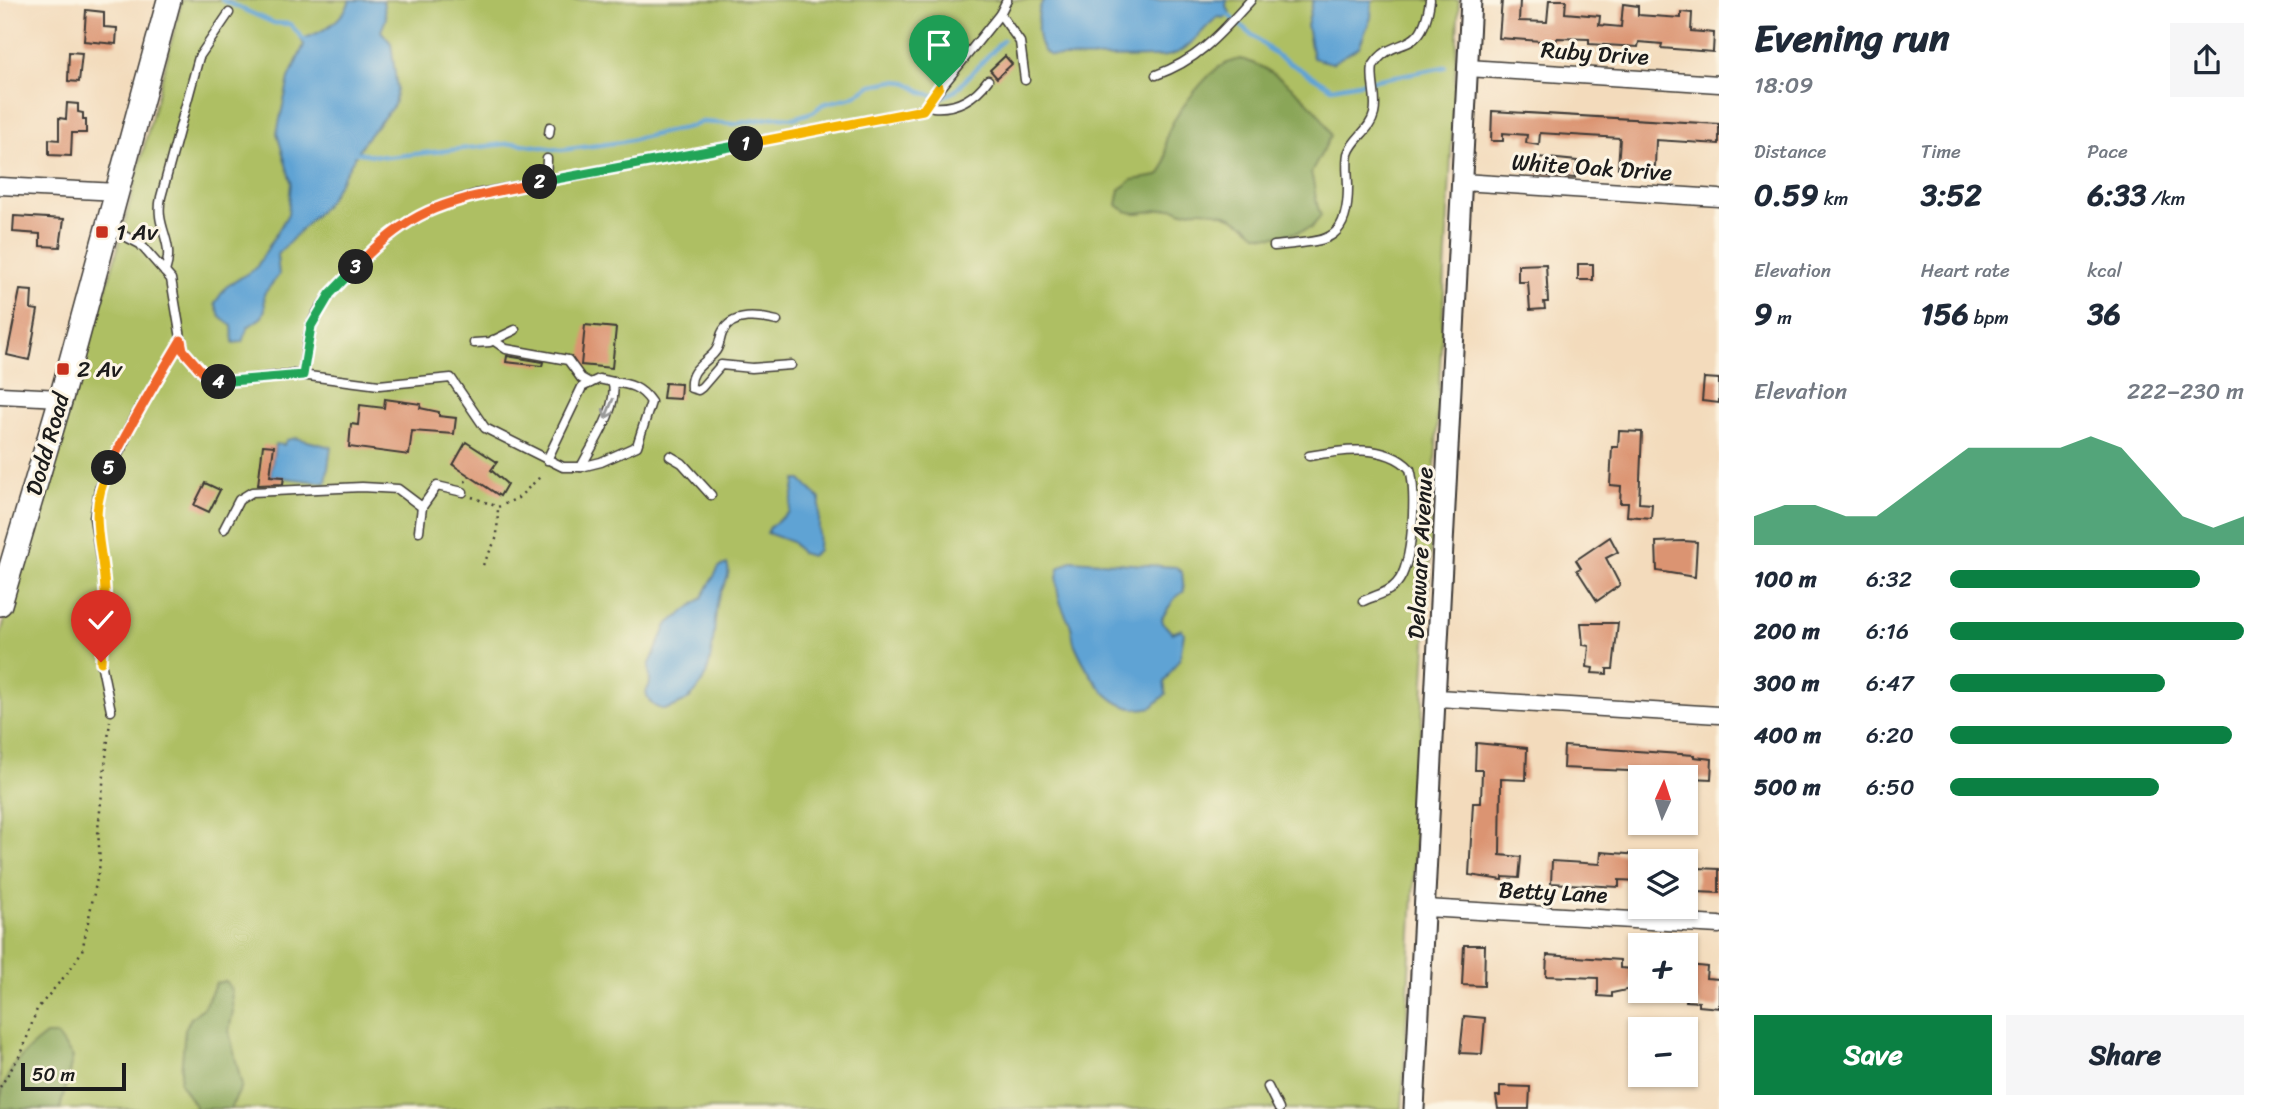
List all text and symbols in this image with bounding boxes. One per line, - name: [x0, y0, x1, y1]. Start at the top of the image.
- text: Evening run: [1754, 5, 1950, 72]
- pin: [909, 15, 969, 87]
- button: share: [2170, 23, 2244, 97]
- icon: arrive: [920, 26, 958, 64]
- street label: Ruby Drive: [1540, 29, 1650, 78]
- text: 18:09: [1754, 65, 1813, 106]
- pin: 1: [728, 127, 764, 162]
- text: 1: [741, 127, 750, 160]
- text: Distance: [1754, 135, 1826, 168]
- text: Time: [1921, 135, 1961, 168]
- text: Pace: [2087, 135, 2128, 168]
- street label: White Oak Drive: [1510, 141, 1674, 194]
- pin: 2: [522, 164, 558, 200]
- text: 2: [534, 165, 545, 198]
- text: 0.59: [1754, 168, 1819, 222]
- text: 3:52: [1921, 168, 1982, 222]
- text: 6:33: [2087, 168, 2146, 222]
- text: km: [1819, 182, 1848, 215]
- text: /km: [2146, 182, 2185, 215]
- place label: 1 Av: [116, 212, 159, 253]
- marker: 1 Av: [94, 224, 110, 240]
- pin: 3: [338, 250, 374, 284]
- text: 3: [350, 250, 361, 283]
- text: Elevation: [1754, 254, 1831, 287]
- text: Heart rate: [1921, 254, 2010, 287]
- text: kcal: [2087, 254, 2122, 287]
- text: 9: [1754, 287, 1772, 341]
- text: 156: [1921, 287, 1969, 341]
- text: 36: [2087, 287, 2121, 341]
- text: m: [1772, 301, 1792, 334]
- text: bpm: [1969, 301, 2009, 334]
- place label: 2 Av: [77, 349, 123, 390]
- marker: 2 Av: [55, 361, 71, 377]
- pin: 4: [202, 364, 236, 400]
- text: 4: [213, 365, 224, 398]
- text: Elevation: [1754, 371, 1847, 412]
- text: 222–230 m: [2127, 371, 2244, 412]
- street label: Dodd Road: [13, 386, 82, 500]
- one-way arrow: [601, 397, 614, 419]
- pin: 5: [92, 450, 126, 486]
- text: 5: [103, 451, 114, 484]
- street label: Delaware Avenue: [1396, 466, 1445, 640]
- text: 100 m: [1754, 559, 1817, 600]
- text: 6:32: [1866, 559, 1912, 600]
- pin: [71, 590, 131, 662]
- icon: check: [82, 601, 120, 639]
- text: 200 m: [1754, 611, 1820, 652]
- text: 6:16: [1866, 611, 1909, 652]
- text: 300 m: [1754, 663, 1819, 704]
- text: 6:47: [1866, 663, 1914, 704]
- text: 400 m: [1754, 715, 1821, 756]
- text: 6:20: [1866, 715, 1914, 756]
- north arrow: [1628, 765, 1698, 835]
- map controls: [1628, 765, 1698, 1087]
- text: 500 m: [1754, 767, 1821, 808]
- text: 6:50: [1866, 767, 1915, 808]
- button: layers: [1628, 849, 1698, 919]
- street label: Betty Lane: [1498, 869, 1608, 916]
- button: +: [1628, 933, 1698, 1003]
- button: Save: [1754, 1015, 1992, 1095]
- button: Share: [2006, 1015, 2244, 1095]
- button: −: [1628, 1017, 1698, 1087]
- text: 50 m: [32, 1058, 75, 1091]
- scale bar: [21, 1060, 126, 1092]

